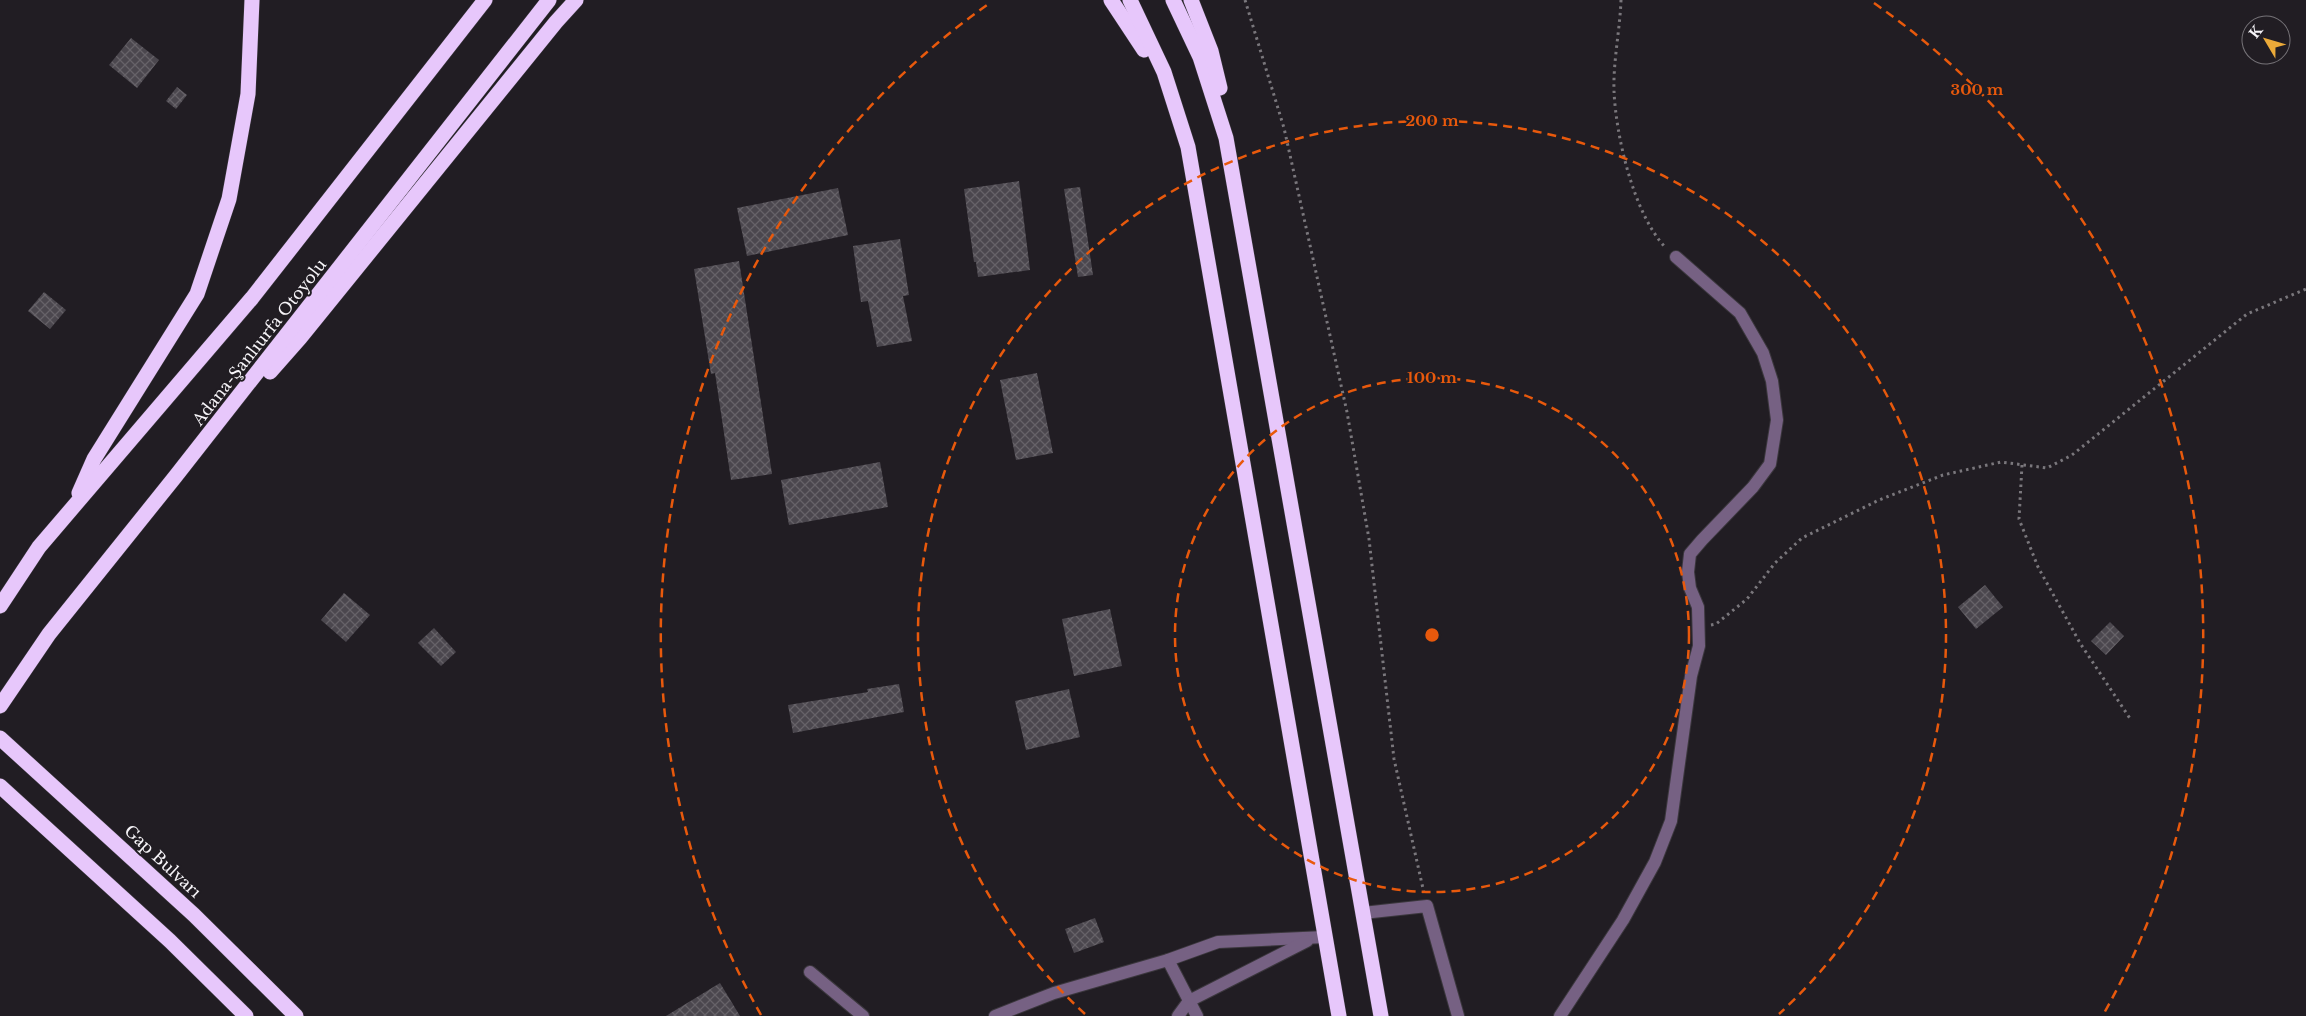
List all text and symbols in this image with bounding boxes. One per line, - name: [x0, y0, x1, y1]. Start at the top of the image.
- north arrow: [2241, 15, 2291, 65]
- text: K: [2245, 22, 2267, 42]
- text: 300 m: [1951, 80, 2004, 99]
- text: 200 m: [1406, 111, 1459, 130]
- street label: Adana-Şanlıurfa Otoyolu: [187, 255, 330, 430]
- text: 100 m: [1407, 368, 1457, 387]
- centre of rings: [1423, 626, 1441, 644]
- street label: Gap Bulvarı: [120, 820, 206, 902]

